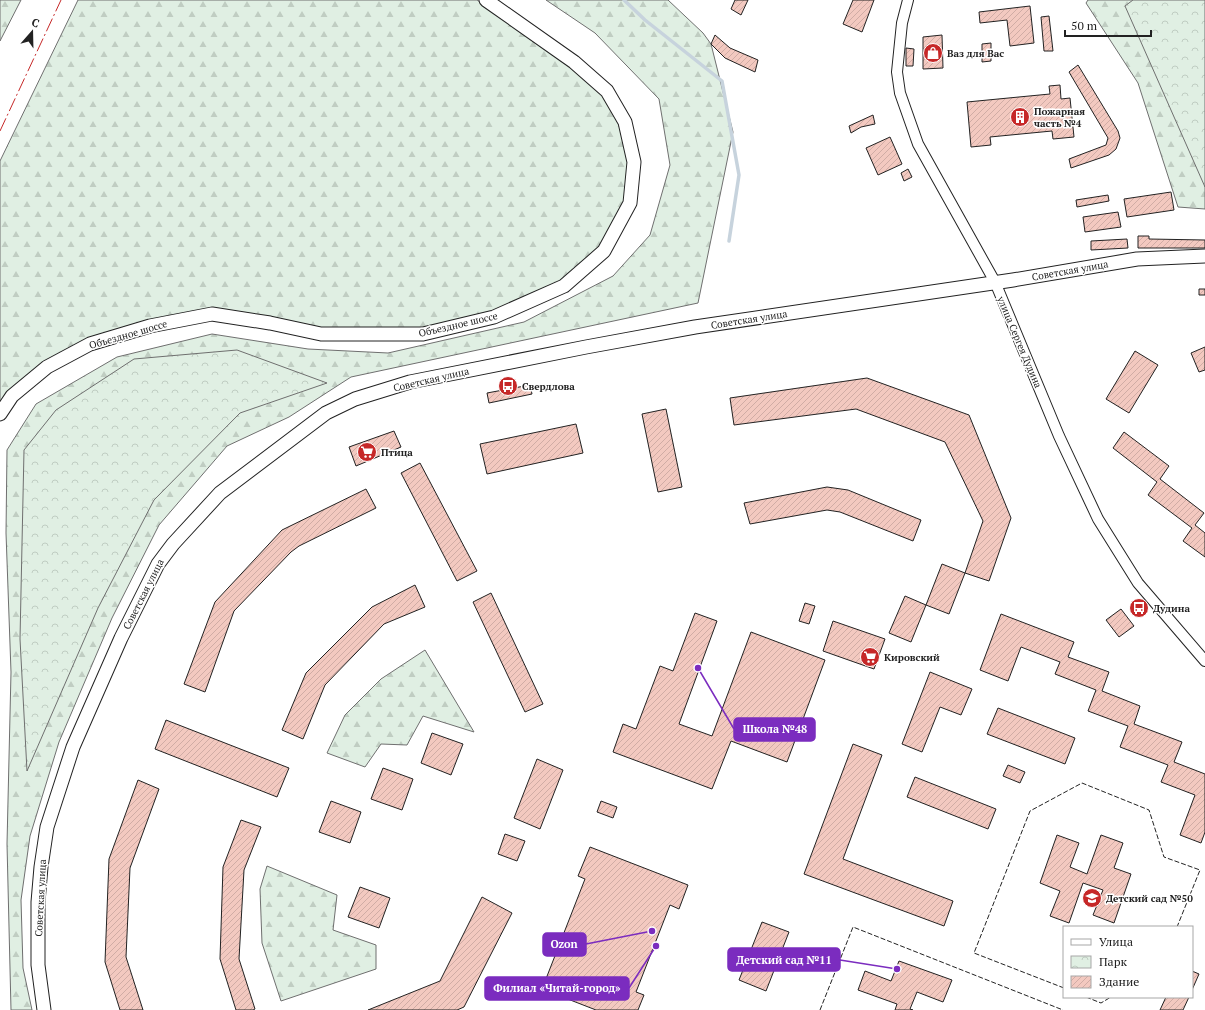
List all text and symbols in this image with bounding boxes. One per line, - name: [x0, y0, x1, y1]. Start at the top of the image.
- north arrow: [12, 12, 52, 52]
- scale bar: [1065, 12, 1151, 38]
- text: С: [30, 15, 41, 30]
- text: 50 m: [1071, 18, 1098, 33]
- shop icon: Ваз для Вас: [922, 42, 944, 64]
- place label: Ваз для Вас: [947, 47, 1004, 60]
- place label: Пожарная часть №4: [1034, 105, 1085, 130]
- building icon: Пожарная часть №4: [1009, 106, 1031, 128]
- street label: Советская улица: [1031, 257, 1109, 284]
- street label: улица Сергея Дудина: [994, 294, 1045, 390]
- street label: Советская улица: [710, 307, 788, 332]
- street label: Объездное шоссе: [417, 309, 499, 340]
- street label: Объездное шоссе: [88, 317, 169, 352]
- street label: Советская улица: [392, 364, 470, 395]
- bus stop icon: Свердлова: [497, 375, 519, 397]
- place label: Свердлова: [522, 380, 575, 393]
- supermarket icon: Птица: [356, 441, 378, 463]
- place label: Птица: [381, 446, 413, 459]
- street label: Советская улица: [120, 557, 167, 632]
- bus stop icon: Дудина: [1128, 597, 1150, 619]
- place label: Дудина: [1153, 602, 1190, 615]
- supermarket icon: Кировский: [859, 646, 881, 668]
- place label: Кировский: [884, 651, 940, 664]
- callout: Школа №48: [734, 718, 815, 741]
- text: Школа №48: [743, 722, 807, 736]
- street label: Советская улица: [32, 859, 49, 937]
- school or university icon: Детский сад №50: [1081, 887, 1103, 909]
- place label: Детский сад №50: [1106, 892, 1193, 905]
- legend: [1063, 926, 1193, 998]
- callout: Ozon: [543, 933, 586, 956]
- text: Улица: [1099, 934, 1133, 949]
- text: Ozon: [550, 937, 578, 951]
- callout: Детский сад №11: [728, 948, 840, 971]
- text: Детский сад №11: [736, 953, 832, 967]
- text: Парк: [1099, 954, 1127, 969]
- text: Здание: [1099, 974, 1139, 989]
- callout: Филиал «Читай-город»: [485, 977, 629, 1000]
- text: Филиал «Читай-город»: [493, 981, 621, 995]

